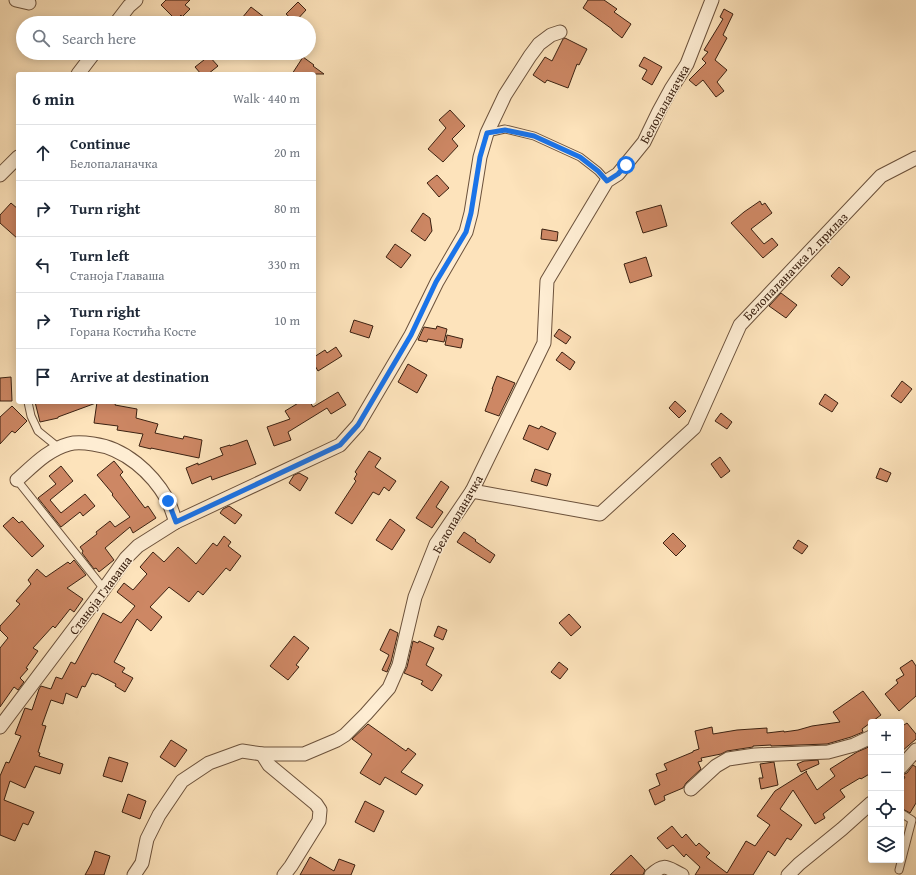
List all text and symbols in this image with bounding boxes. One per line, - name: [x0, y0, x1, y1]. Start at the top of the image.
- search box: [16, 16, 316, 60]
- icon: search: [30, 27, 52, 49]
- text: Search here: [62, 28, 136, 49]
- street label: Белопаланачка: [635, 61, 694, 147]
- text: 6 min: [32, 86, 74, 111]
- text: Walk · 440 m: [233, 89, 300, 108]
- text: Continue: [70, 133, 131, 154]
- icon: ahead: [32, 142, 54, 164]
- text: 20 m: [274, 143, 300, 162]
- text: Белопаланачка: [70, 154, 158, 173]
- route start: [617, 156, 635, 174]
- icon: right: [32, 198, 54, 220]
- text: Turn right: [70, 198, 141, 219]
- text: 80 m: [274, 199, 300, 218]
- street label: Белопаланачка 2. прилаз: [739, 208, 852, 325]
- text: Turn left: [70, 245, 129, 266]
- icon: left: [32, 254, 54, 276]
- text: 330 m: [268, 255, 300, 274]
- text: Станоја Главаша: [70, 266, 164, 285]
- text: Turn right: [70, 301, 141, 322]
- icon: right: [32, 310, 54, 332]
- text: 10 m: [274, 311, 300, 330]
- text: Горана Костића Косте: [70, 322, 196, 341]
- icon: arrive: [32, 366, 54, 388]
- text: Arrive at destination: [70, 366, 209, 387]
- street label: Белопаланачка: [427, 471, 488, 557]
- route end: [159, 492, 177, 510]
- street label: Станоја Главаша: [64, 551, 137, 639]
- map controls: [868, 719, 904, 863]
- button: +: [868, 719, 904, 755]
- button: −: [868, 755, 904, 791]
- button: locate: [868, 791, 904, 827]
- button: layers: [868, 827, 904, 863]

